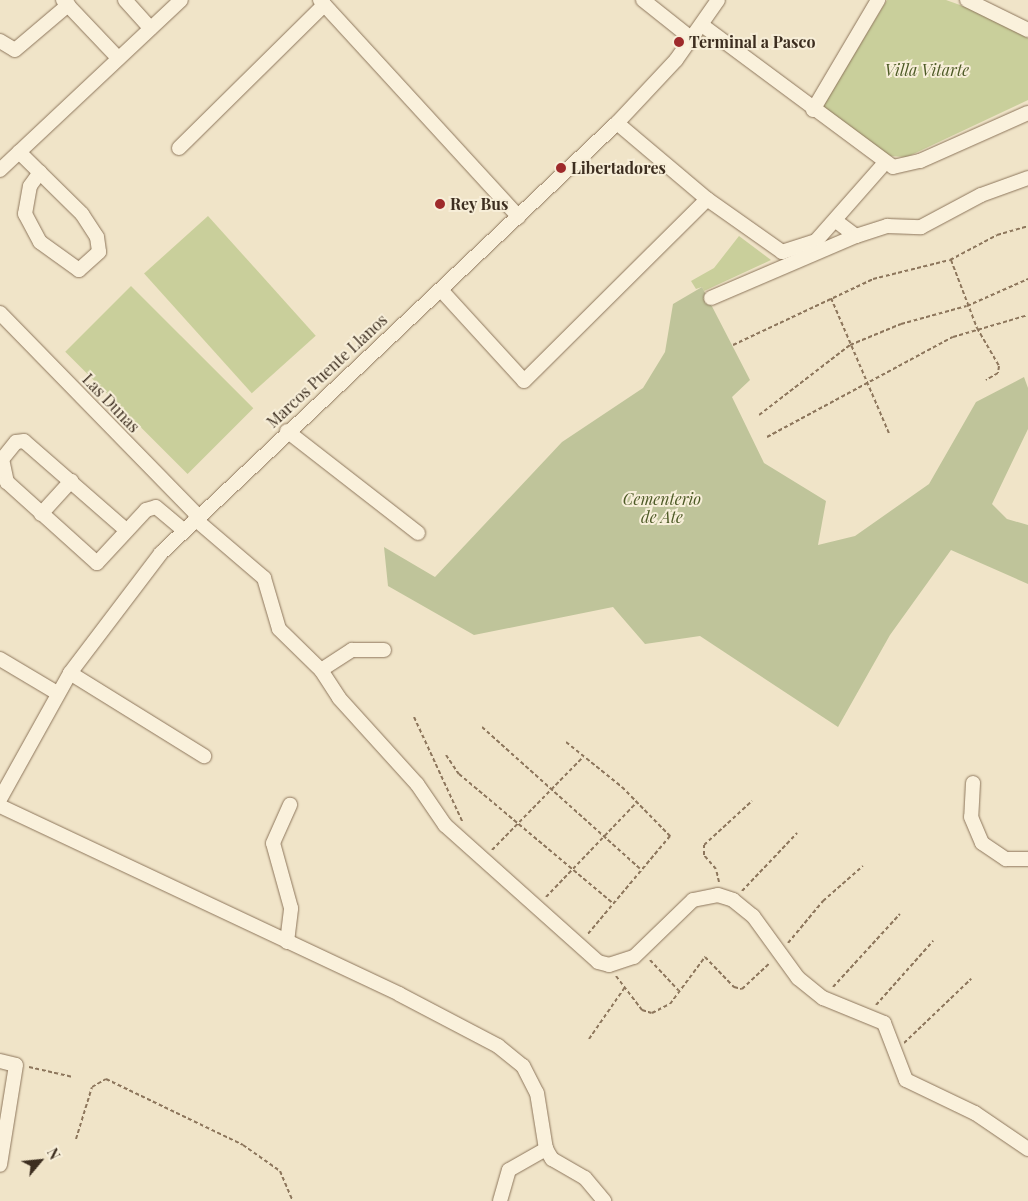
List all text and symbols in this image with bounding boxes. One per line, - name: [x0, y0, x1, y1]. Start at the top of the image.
- place label: Terminal a Pasco: [689, 32, 816, 52]
- marker: Terminal a Pasco: [673, 36, 685, 48]
- park label: Villa Vitarte: [885, 60, 969, 80]
- place label: Libertadores: [571, 158, 666, 178]
- marker: Libertadores: [555, 162, 567, 174]
- place label: Rey Bus: [450, 194, 509, 214]
- marker: Rey Bus: [434, 198, 446, 210]
- street label: Marcos Puente Llanos: [263, 310, 391, 432]
- street label: Las Dunas: [78, 370, 144, 436]
- park label: Cementerio de Ate: [623, 489, 701, 527]
- north arrow: [15, 1136, 65, 1186]
- text: N: [43, 1145, 64, 1163]

